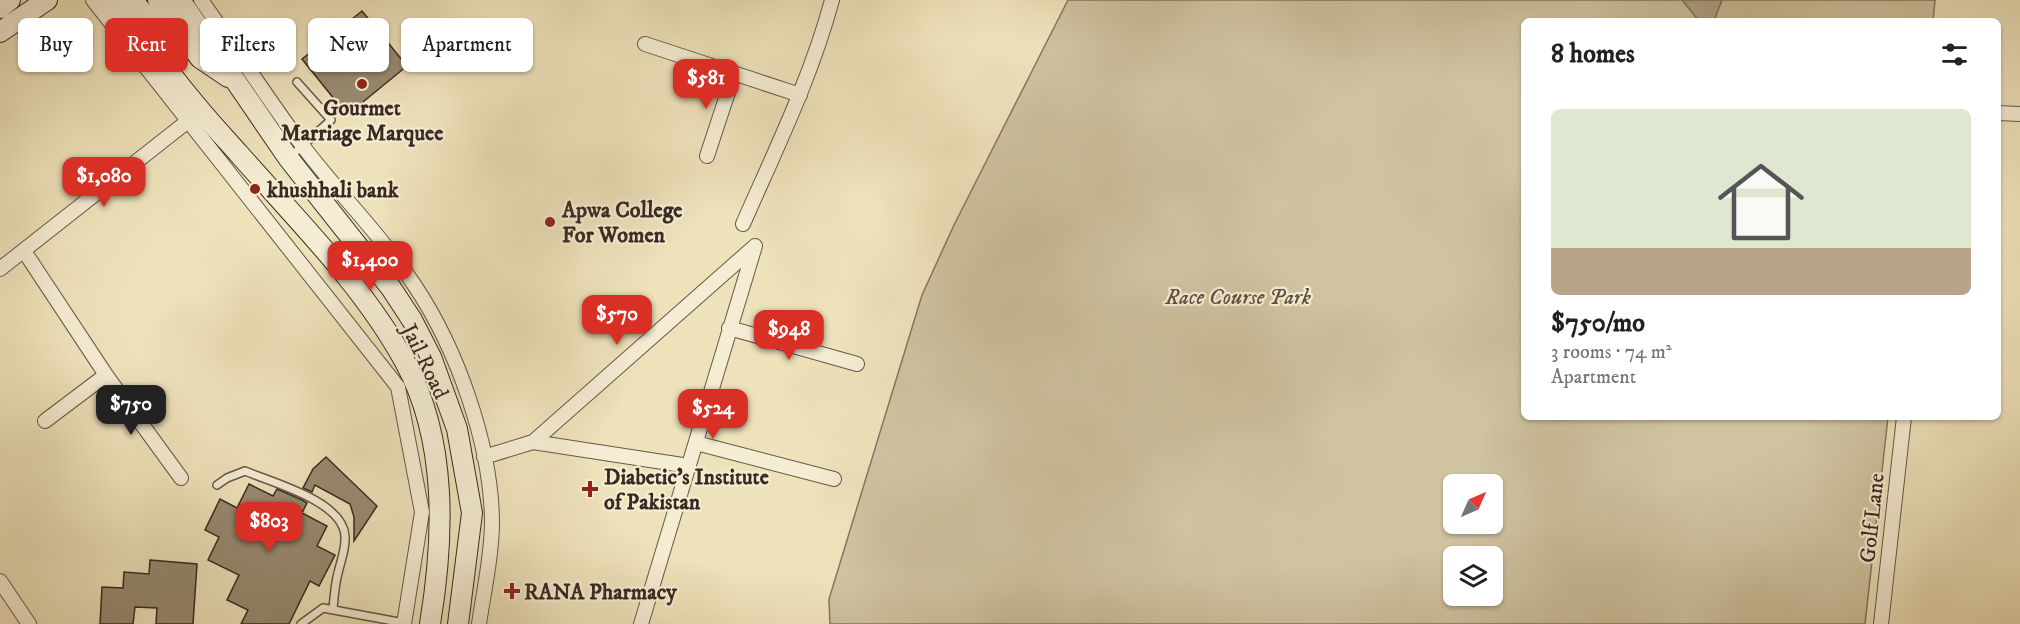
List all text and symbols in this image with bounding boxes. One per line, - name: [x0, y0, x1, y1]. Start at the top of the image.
- chip: Buy: [18, 18, 93, 72]
- chip: Rent: [105, 18, 188, 72]
- chip: Filters: [200, 18, 296, 72]
- chip: New: [308, 18, 389, 72]
- chip: Apartment: [401, 18, 533, 72]
- text: 8 homes: [1551, 38, 1635, 71]
- icon: filters: [1938, 38, 1971, 71]
- pin: $581: [670, 59, 742, 110]
- text: $581: [687, 66, 725, 91]
- marker: Gourmet Marriage Marquee: [355, 77, 369, 91]
- place label: Gourmet Marriage Marquee: [281, 95, 443, 147]
- icon: home: [1707, 148, 1815, 256]
- pin: $1,080: [55, 157, 153, 208]
- text: $1,080: [76, 164, 132, 189]
- place label: khushhali bank: [266, 177, 400, 204]
- marker: khushhali bank: [248, 182, 262, 196]
- place label: Apwa College For Women: [561, 197, 682, 249]
- marker: Apwa College For Women: [543, 215, 557, 229]
- pin: $1,400: [321, 241, 419, 292]
- text: $1,400: [341, 248, 399, 273]
- park label: Race Course Park: [1164, 284, 1312, 311]
- pin: $570: [581, 295, 653, 346]
- text: $570: [596, 302, 638, 327]
- text: $750/mo: [1551, 307, 1645, 340]
- pin: $948: [753, 310, 825, 361]
- text: $948: [768, 317, 810, 342]
- street label: Jail Road: [394, 318, 454, 404]
- text: 3 rooms · 74 m²: [1551, 340, 1672, 365]
- text: Apartment: [1551, 365, 1636, 390]
- pin: $750: [95, 385, 167, 436]
- pin: $524: [677, 389, 749, 440]
- text: $750: [110, 392, 152, 417]
- text: $524: [692, 396, 734, 421]
- place label: Diabetic's Institute of Pakistan: [604, 464, 769, 516]
- street label: Golf Lane: [1854, 472, 1891, 564]
- north arrow: [1443, 474, 1503, 534]
- map controls: [1443, 474, 1503, 606]
- marker: Diabetic's Institute of Pakistan: [581, 480, 599, 498]
- pin: $803: [233, 502, 305, 553]
- text: $803: [249, 509, 289, 534]
- button: layers: [1443, 546, 1503, 606]
- place label: RANA Pharmacy: [524, 579, 677, 606]
- marker: RANA Pharmacy: [505, 584, 519, 598]

